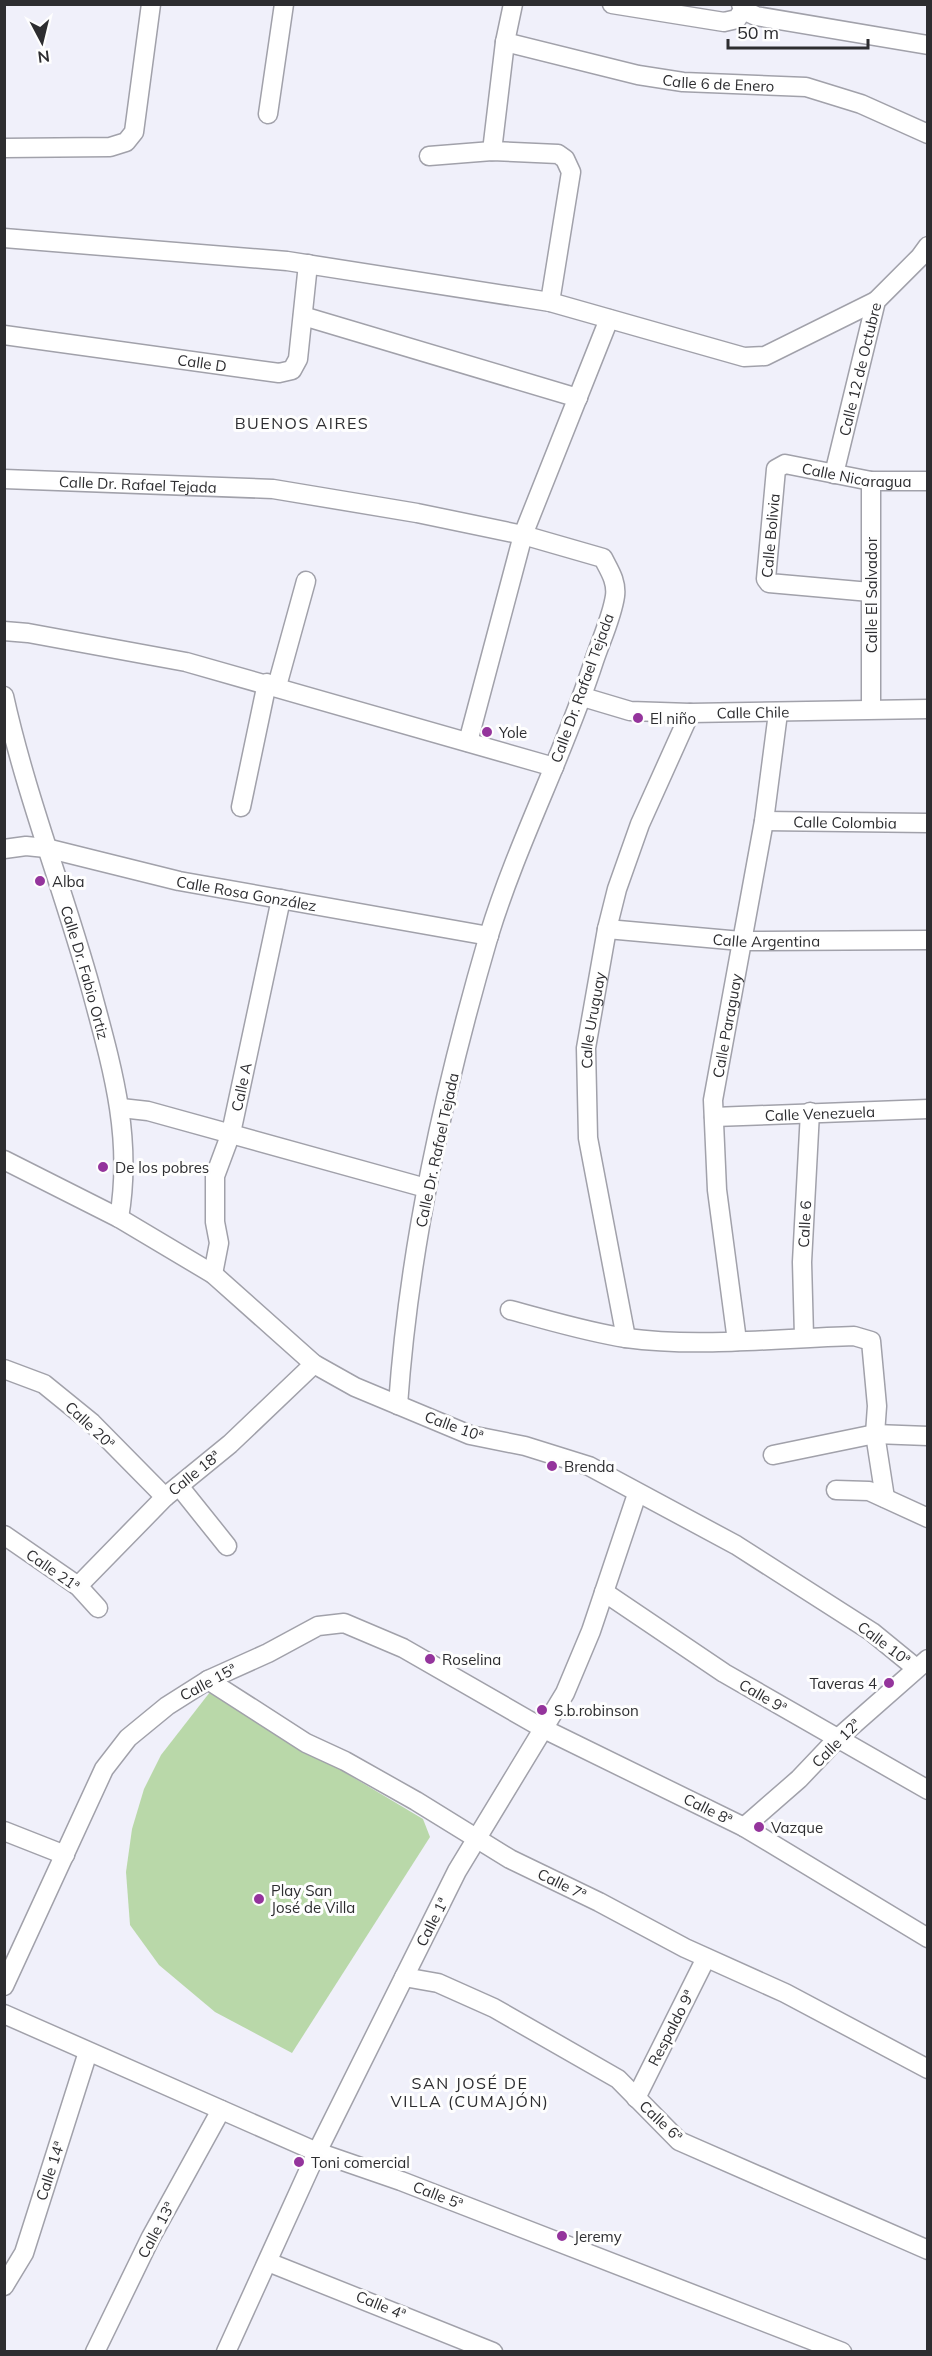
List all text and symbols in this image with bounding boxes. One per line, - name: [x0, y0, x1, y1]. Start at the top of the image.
- north arrow: [12, 12, 72, 72]
- scale bar: [728, 12, 868, 50]
- text: 50 m: [737, 21, 779, 44]
- text: N: [37, 46, 51, 68]
- street label: Calle 6 de Enero: [661, 69, 775, 95]
- street label: Calle 12 de Octubre: [834, 300, 885, 438]
- street label: Calle D: [176, 350, 228, 375]
- district label: BUENOS AIRES: [235, 413, 369, 433]
- street label: Calle Nicaragua: [800, 458, 911, 491]
- street label: Calle Dr. Rafael Tejada: [59, 472, 217, 496]
- street label: Calle Bolivia: [757, 493, 783, 579]
- street label: Calle El Salvador: [862, 536, 881, 653]
- street label: Calle Dr. Rafael Tejada: [546, 611, 618, 765]
- street label: Calle Chile: [716, 702, 789, 722]
- place label: El niño: [650, 709, 696, 728]
- marker: El niño: [631, 711, 645, 725]
- place label: Yole: [498, 723, 527, 742]
- marker: Yole: [480, 725, 494, 739]
- street label: Calle Colombia: [793, 812, 897, 832]
- street label: Calle Rosa González: [175, 871, 318, 915]
- place label: Alba: [52, 872, 85, 891]
- marker: Alba: [33, 874, 47, 888]
- street label: Calle Dr. Fabio Ortiz: [57, 903, 114, 1041]
- street label: Calle Argentina: [712, 929, 820, 951]
- street label: Calle Uruguay: [576, 970, 609, 1069]
- street label: Calle Paraguay: [708, 972, 745, 1079]
- street label: Calle A: [226, 1061, 255, 1113]
- street label: Calle Dr. Rafael Tejada: [411, 1071, 463, 1229]
- street label: Calle Venezuela: [765, 1101, 875, 1125]
- place label: De los pobres: [115, 1158, 209, 1177]
- marker: De los pobres: [96, 1160, 110, 1174]
- street label: Calle 6: [793, 1200, 815, 1248]
- street label: Calle 20ª: [61, 1397, 119, 1453]
- street label: Calle 10ª: [422, 1407, 486, 1445]
- street label: Calle 18ª: [164, 1446, 224, 1500]
- place label: Brenda: [564, 1457, 615, 1476]
- marker: Brenda: [545, 1459, 559, 1473]
- street label: Calle 21ª: [23, 1545, 84, 1595]
- street label: Calle 10ª: [854, 1617, 914, 1669]
- place label: Roselina: [442, 1650, 501, 1669]
- marker: Roselina: [423, 1652, 437, 1666]
- street label: Calle 15ª: [177, 1659, 240, 1705]
- place label: Taveras 4: [809, 1674, 877, 1693]
- street label: Calle 9ª: [736, 1675, 790, 1717]
- marker: Taveras 4: [882, 1676, 896, 1690]
- place label: S.b.robinson: [554, 1701, 639, 1720]
- marker: S.b.robinson: [535, 1703, 549, 1717]
- street label: Calle 12ª: [808, 1715, 864, 1771]
- street label: Calle 8ª: [680, 1789, 736, 1829]
- place label: Vazque: [771, 1818, 823, 1837]
- marker: Vazque: [752, 1820, 766, 1834]
- street label: Calle 7ª: [534, 1864, 590, 1904]
- place label: Play San José de Villa: [271, 1881, 355, 1917]
- marker: Play San José de Villa: [252, 1892, 266, 1906]
- street label: Calle 1ª: [412, 1894, 452, 1950]
- street label: Respaldo 9ª: [644, 1987, 698, 2069]
- district label: SAN JOSÉ DE VILLA (CUMAJÓN): [391, 2073, 549, 2111]
- street label: Calle 6ª: [635, 2096, 687, 2146]
- street label: Calle 14ª: [32, 2139, 69, 2203]
- place label: Toni comercial: [311, 2153, 410, 2172]
- marker: Toni comercial: [292, 2155, 306, 2169]
- street label: Calle 5ª: [410, 2177, 466, 2213]
- street label: Calle 13ª: [133, 2198, 179, 2261]
- place label: Jeremy: [574, 2227, 622, 2246]
- marker: Jeremy: [555, 2229, 569, 2243]
- street label: Calle 4ª: [353, 2286, 409, 2324]

